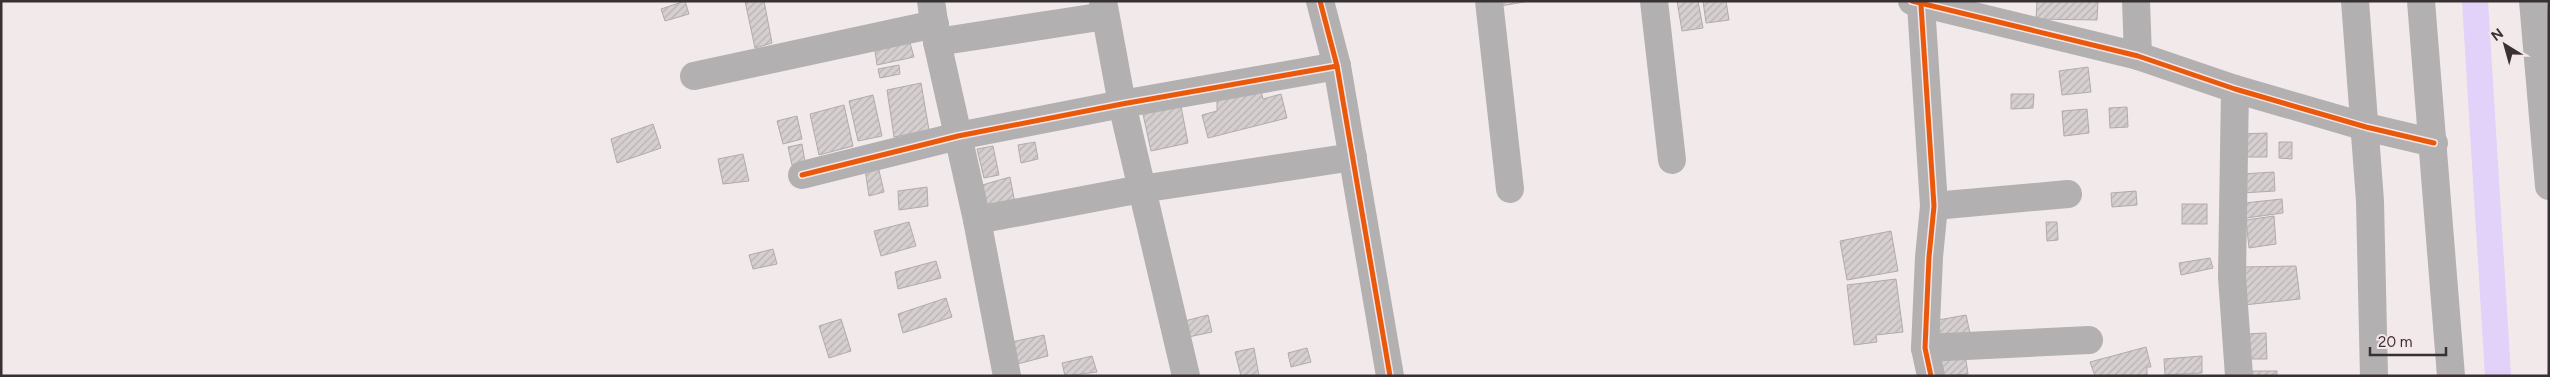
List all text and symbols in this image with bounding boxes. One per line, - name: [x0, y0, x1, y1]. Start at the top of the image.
- north arrow: [2480, 20, 2530, 70]
- text: N: [2488, 25, 2507, 45]
- scale bar: [2370, 324, 2446, 356]
- text: 20 m: [2378, 333, 2412, 351]

